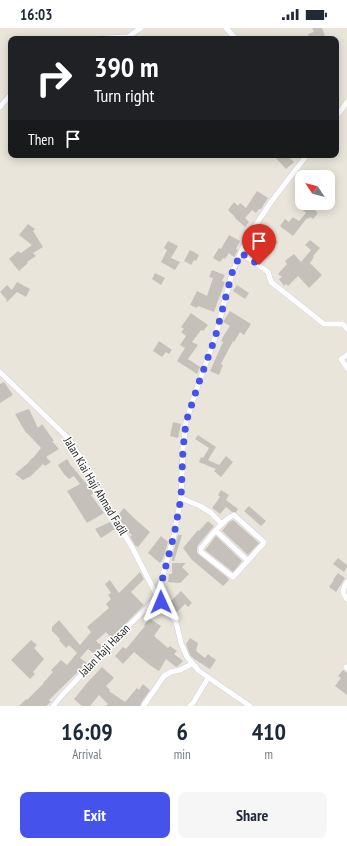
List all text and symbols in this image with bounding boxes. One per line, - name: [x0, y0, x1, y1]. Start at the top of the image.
- text: 16:03: [20, 5, 52, 24]
- text: 390 m: [94, 48, 158, 85]
- icon: right: [28, 52, 80, 104]
- text: Turn right: [94, 84, 154, 107]
- icon: arrive: [62, 128, 84, 150]
- text: Then: [28, 130, 54, 149]
- north arrow: [295, 170, 335, 210]
- map controls: [295, 170, 335, 210]
- pin: [242, 224, 276, 265]
- icon: arrive: [248, 230, 270, 252]
- street label: Jalan Kiai Haji Ahmad Fadil: [60, 433, 131, 538]
- position arrow: [140, 581, 182, 623]
- street label: Jalan Haji Hasan: [74, 621, 133, 680]
- text: 16:09: [61, 716, 113, 747]
- text: 6: [176, 716, 188, 747]
- text: 410: [252, 716, 286, 747]
- text: Arrival: [72, 746, 102, 763]
- text: min: [174, 746, 191, 763]
- text: m: [265, 746, 273, 763]
- button: Exit: [20, 792, 170, 838]
- button: Share: [178, 792, 327, 838]

